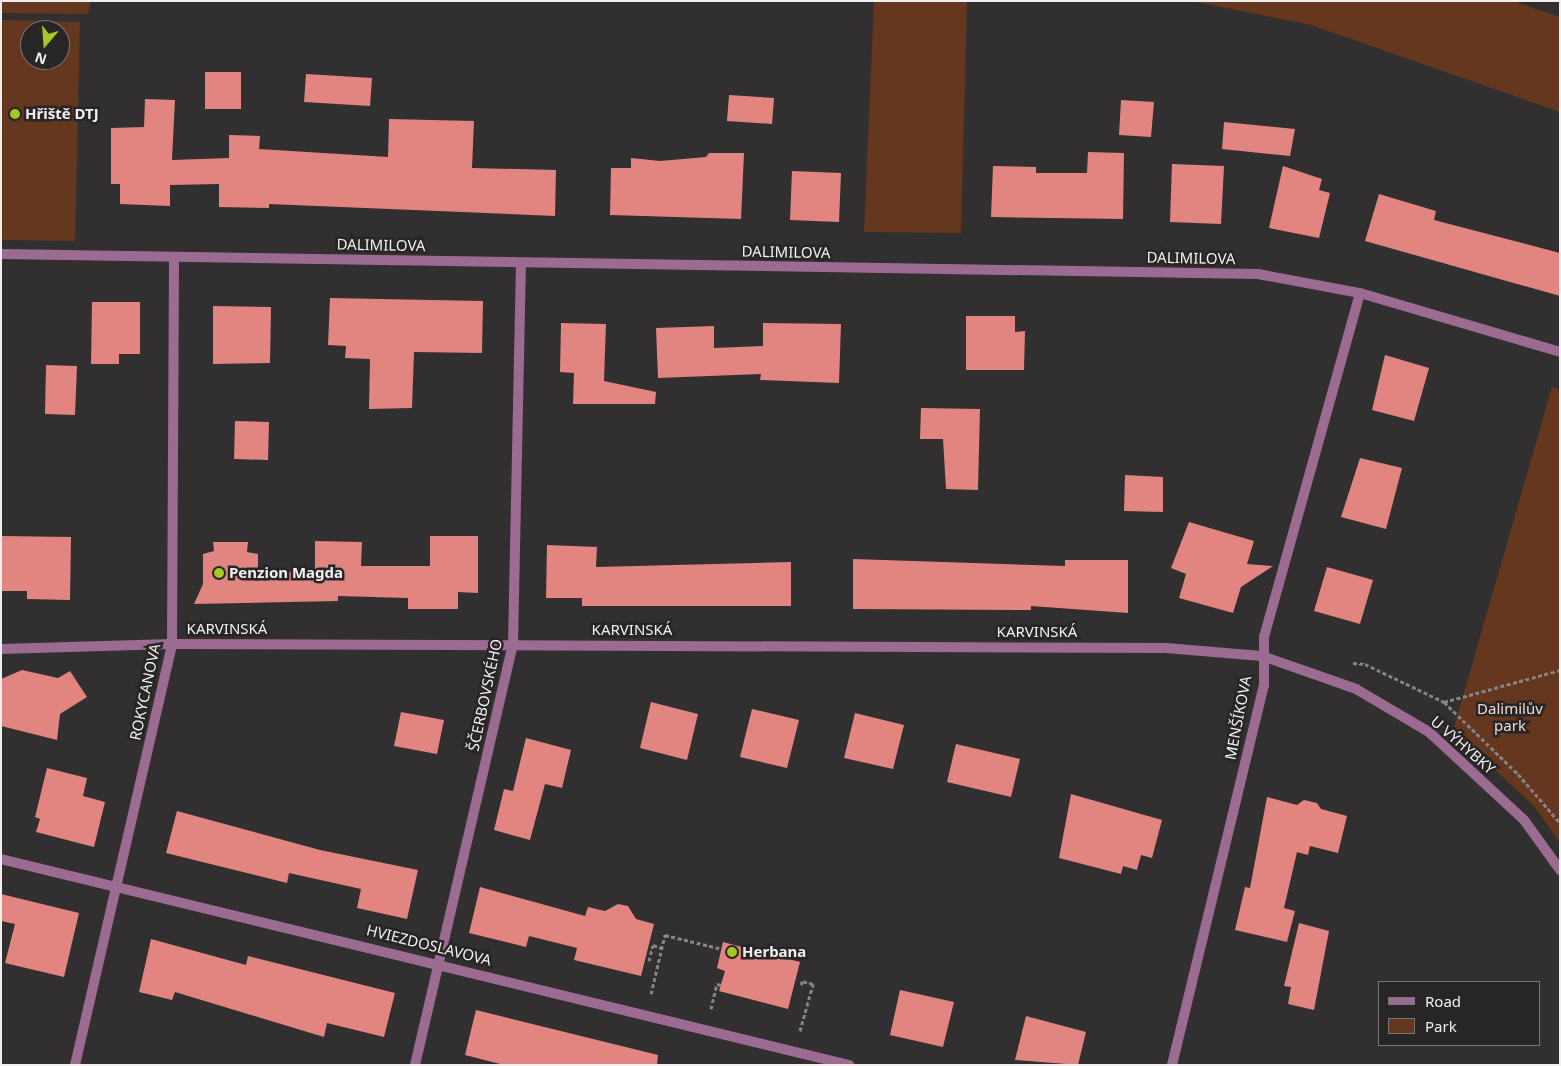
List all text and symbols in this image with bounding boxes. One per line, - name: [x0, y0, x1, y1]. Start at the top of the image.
- north arrow: [20, 20, 70, 70]
- text: N: [32, 48, 49, 70]
- place label: Hřiště DTJ: [25, 105, 99, 123]
- marker: Hřiště DTJ: [9, 108, 21, 120]
- street label: DALIMILOVA: [336, 235, 426, 255]
- street label: DALIMILOVA: [741, 242, 831, 262]
- street label: DALIMILOVA: [1146, 248, 1236, 268]
- place label: Penzion Magda: [229, 564, 343, 582]
- marker: Penzion Magda: [213, 567, 225, 579]
- street label: KARVINSKÁ: [187, 620, 267, 638]
- street label: KARVINSKÁ: [592, 621, 672, 639]
- street label: KARVINSKÁ: [997, 623, 1077, 641]
- street label: ŠČERBOVSKÉHO: [464, 637, 506, 753]
- street label: ROKYCANOVA: [126, 642, 164, 742]
- street label: MENŠÍKOVA: [1221, 674, 1255, 762]
- park label: Dalimilův park: [1477, 699, 1543, 734]
- street label: U VÝHYBKY: [1427, 712, 1499, 778]
- street label: HVIEZDOSLAVOVA: [365, 921, 493, 969]
- place label: Herbana: [742, 943, 806, 961]
- marker: Herbana: [726, 946, 738, 958]
- legend: [1378, 981, 1541, 1046]
- text: Road: [1425, 991, 1461, 1011]
- text: Park: [1425, 1016, 1457, 1036]

